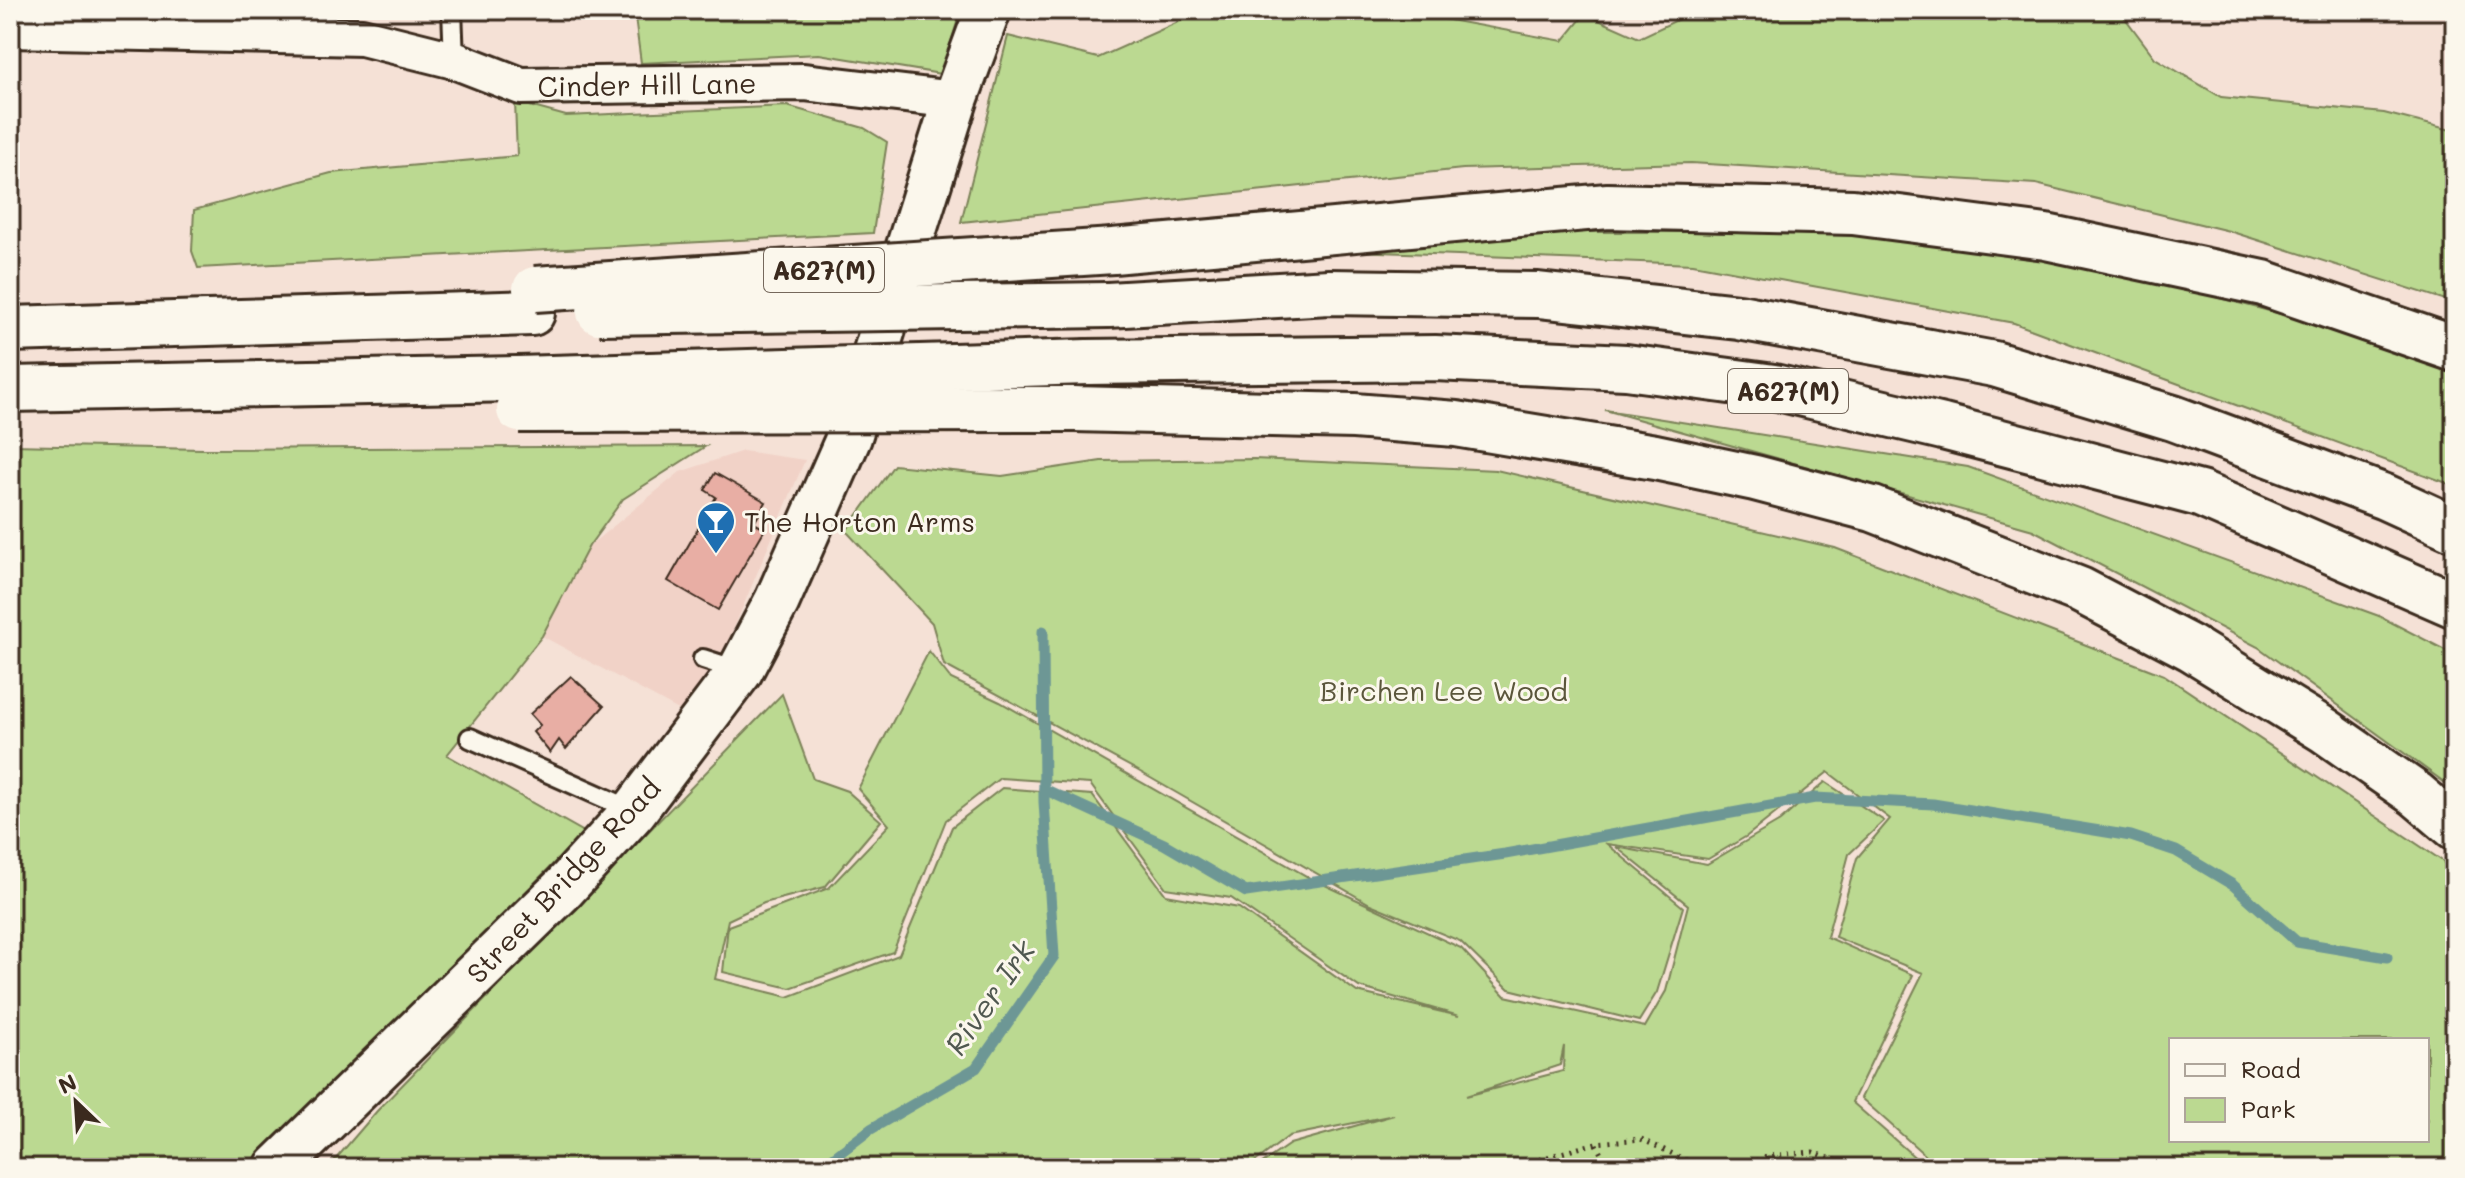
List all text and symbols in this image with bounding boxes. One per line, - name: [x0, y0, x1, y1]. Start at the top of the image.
- street label: Cinder Hill Lane: [537, 64, 757, 104]
- road number: A627(M): [764, 248, 884, 292]
- road number: A627(M): [1728, 369, 1848, 413]
- bar icon: The Horton Arms: [695, 500, 737, 555]
- place label: The Horton Arms: [744, 503, 975, 539]
- park label: Birchen Lee Wood: [1320, 672, 1568, 708]
- street label: Street Bridge Road: [458, 770, 668, 990]
- water label: River Irk: [935, 931, 1044, 1062]
- legend: [2169, 1038, 2429, 1142]
- text: Road: [2241, 1053, 2301, 1084]
- north arrow: [36, 1062, 116, 1142]
- text: N: [54, 1067, 81, 1100]
- text: Park: [2241, 1093, 2295, 1124]

